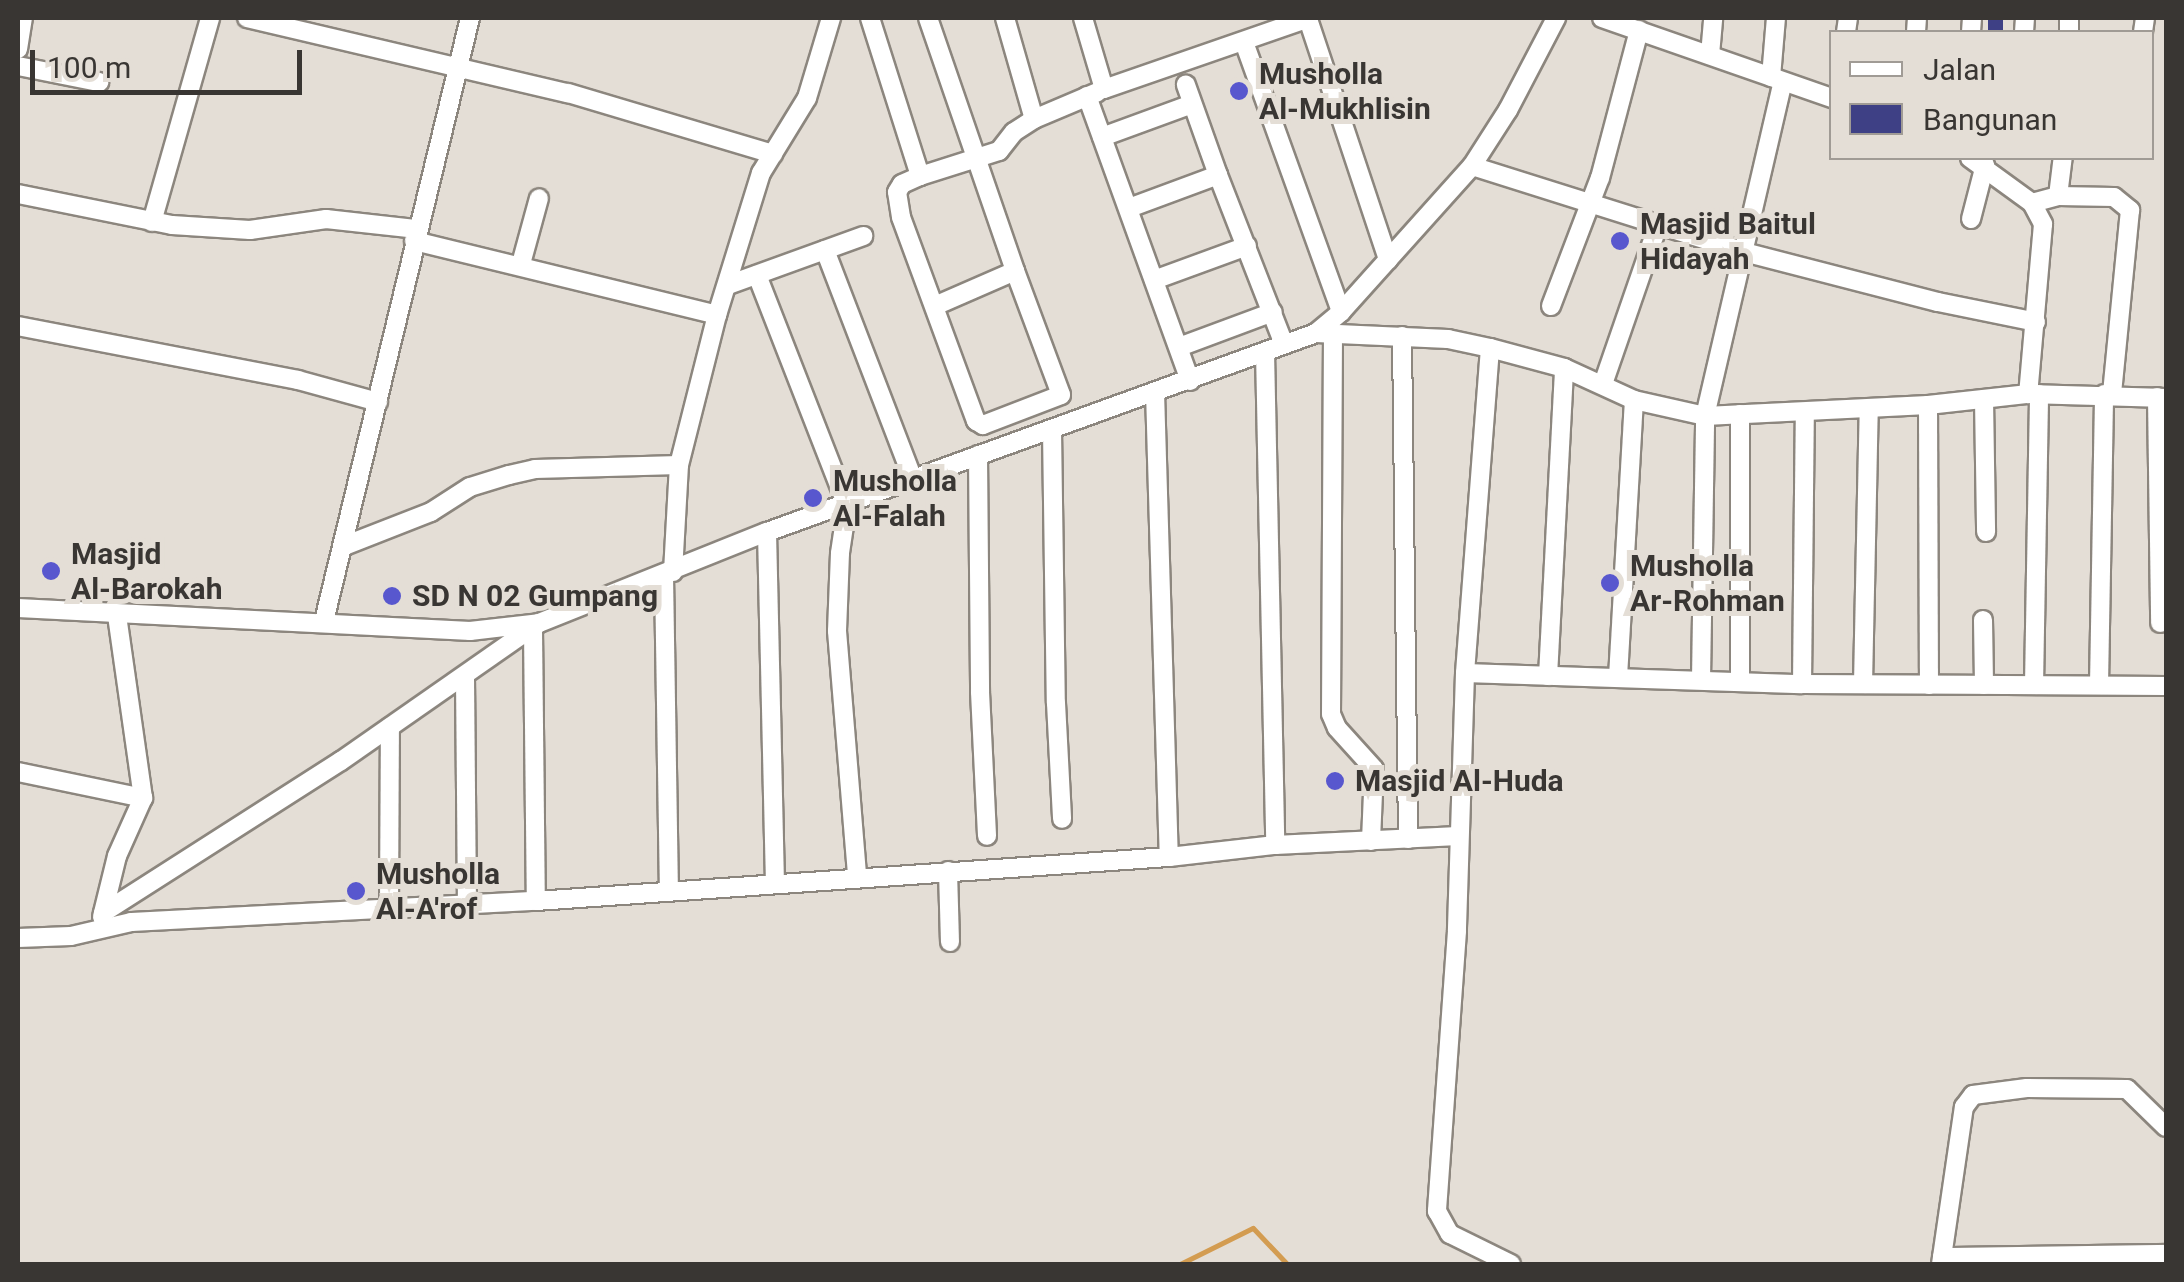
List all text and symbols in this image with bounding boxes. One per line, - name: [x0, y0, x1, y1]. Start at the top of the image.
- scale bar: [35, 30, 308, 92]
- legend: [1829, 30, 2154, 160]
- text: 100 m: [47, 50, 131, 85]
- text: Jalan: [1923, 52, 1996, 87]
- place label: Musholla Al-Mukhlisin: [1259, 56, 1431, 126]
- marker: Musholla Al-Mukhlisin: [1228, 80, 1250, 102]
- text: Bangunan: [1923, 102, 2057, 137]
- place label: Masjid Baitul Hidayah: [1640, 206, 1816, 276]
- marker: Masjid Baitul Hidayah: [1609, 230, 1631, 252]
- place label: Musholla Al-Falah: [833, 463, 957, 534]
- marker: Musholla Al-Falah: [802, 487, 824, 509]
- place label: Masjid Al-Barokah: [71, 536, 222, 606]
- place label: Musholla Ar-Rohman: [1630, 548, 1785, 618]
- marker: Masjid Al-Barokah: [40, 560, 62, 582]
- marker: Musholla Ar-Rohman: [1599, 572, 1621, 594]
- place label: SD N 02 Gumpang: [412, 578, 658, 614]
- marker: SD N 02 Gumpang: [381, 585, 403, 607]
- place label: Masjid Al-Huda: [1355, 763, 1564, 799]
- marker: Masjid Al-Huda: [1324, 770, 1346, 792]
- place label: Musholla Al-A'rof: [376, 856, 500, 926]
- marker: Musholla Al-A'rof: [345, 880, 367, 902]

